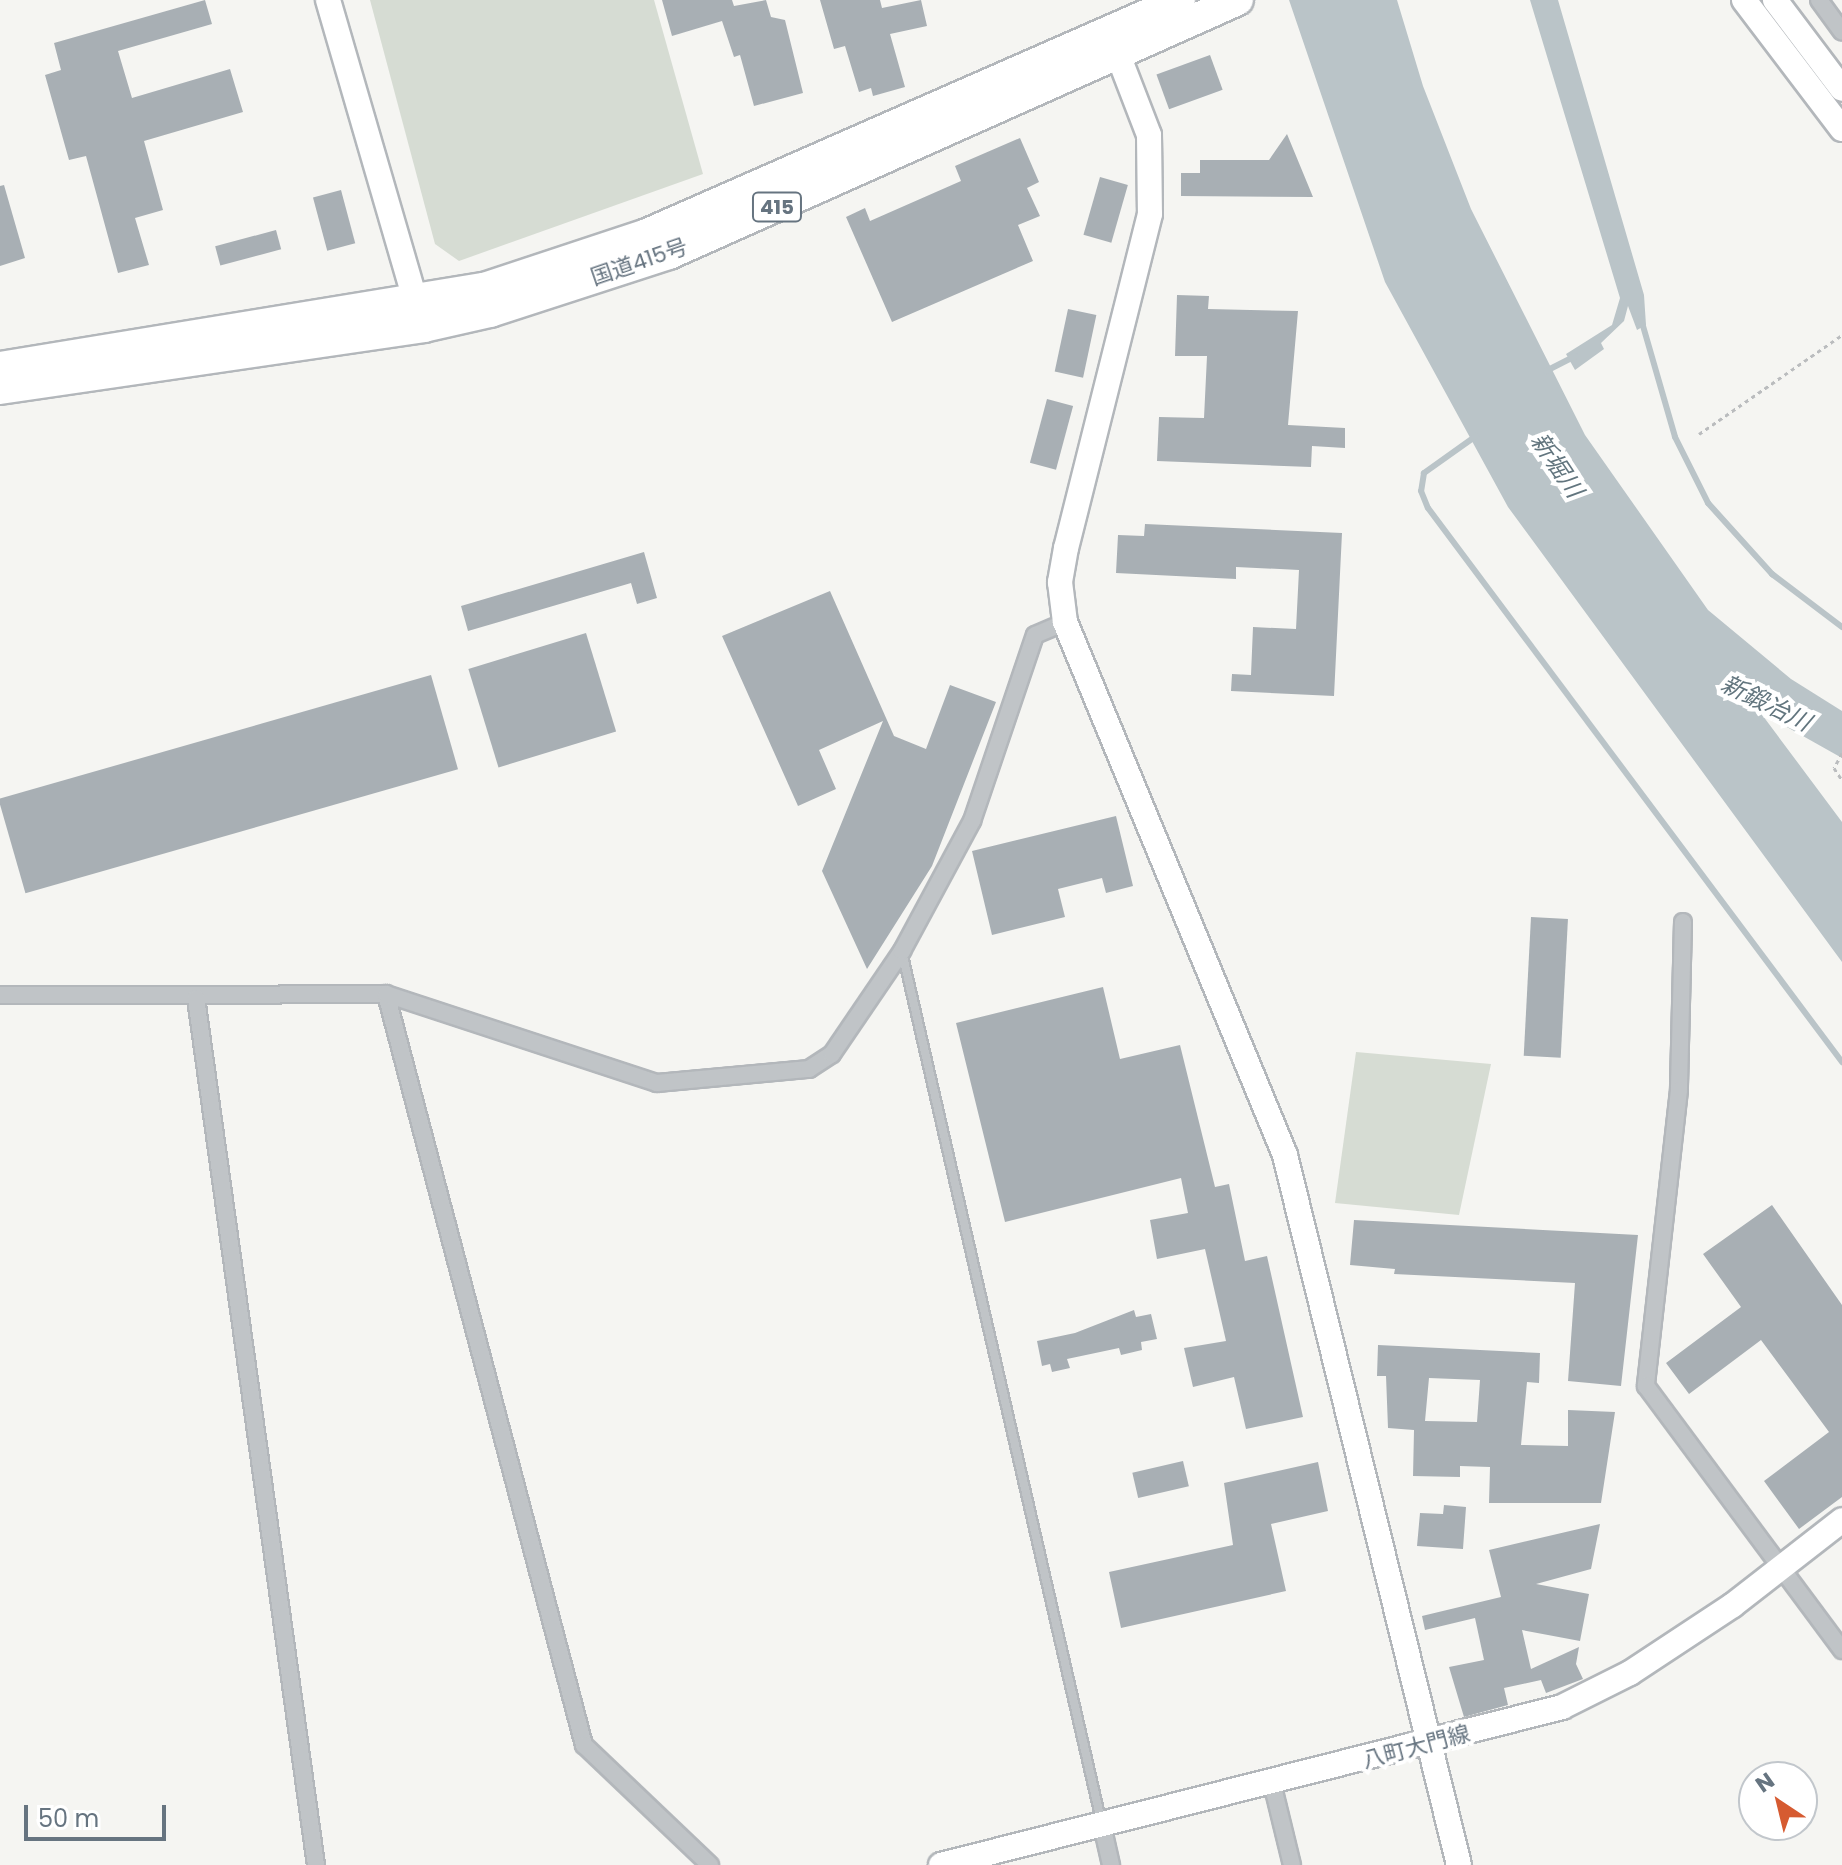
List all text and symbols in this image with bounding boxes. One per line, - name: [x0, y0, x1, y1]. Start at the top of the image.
- road number: 415: [751, 191, 803, 223]
- street label: 国道415号: [587, 233, 691, 291]
- water label: 新堀川: [1525, 427, 1589, 503]
- water label: 新鍛冶川: [1717, 669, 1815, 737]
- street label: 八町大門線: [1359, 1720, 1473, 1774]
- north arrow: [1738, 1761, 1818, 1841]
- text: N: [1749, 1765, 1781, 1800]
- scale bar: [28, 1789, 170, 1839]
- text: 50 m: [38, 1802, 99, 1835]

